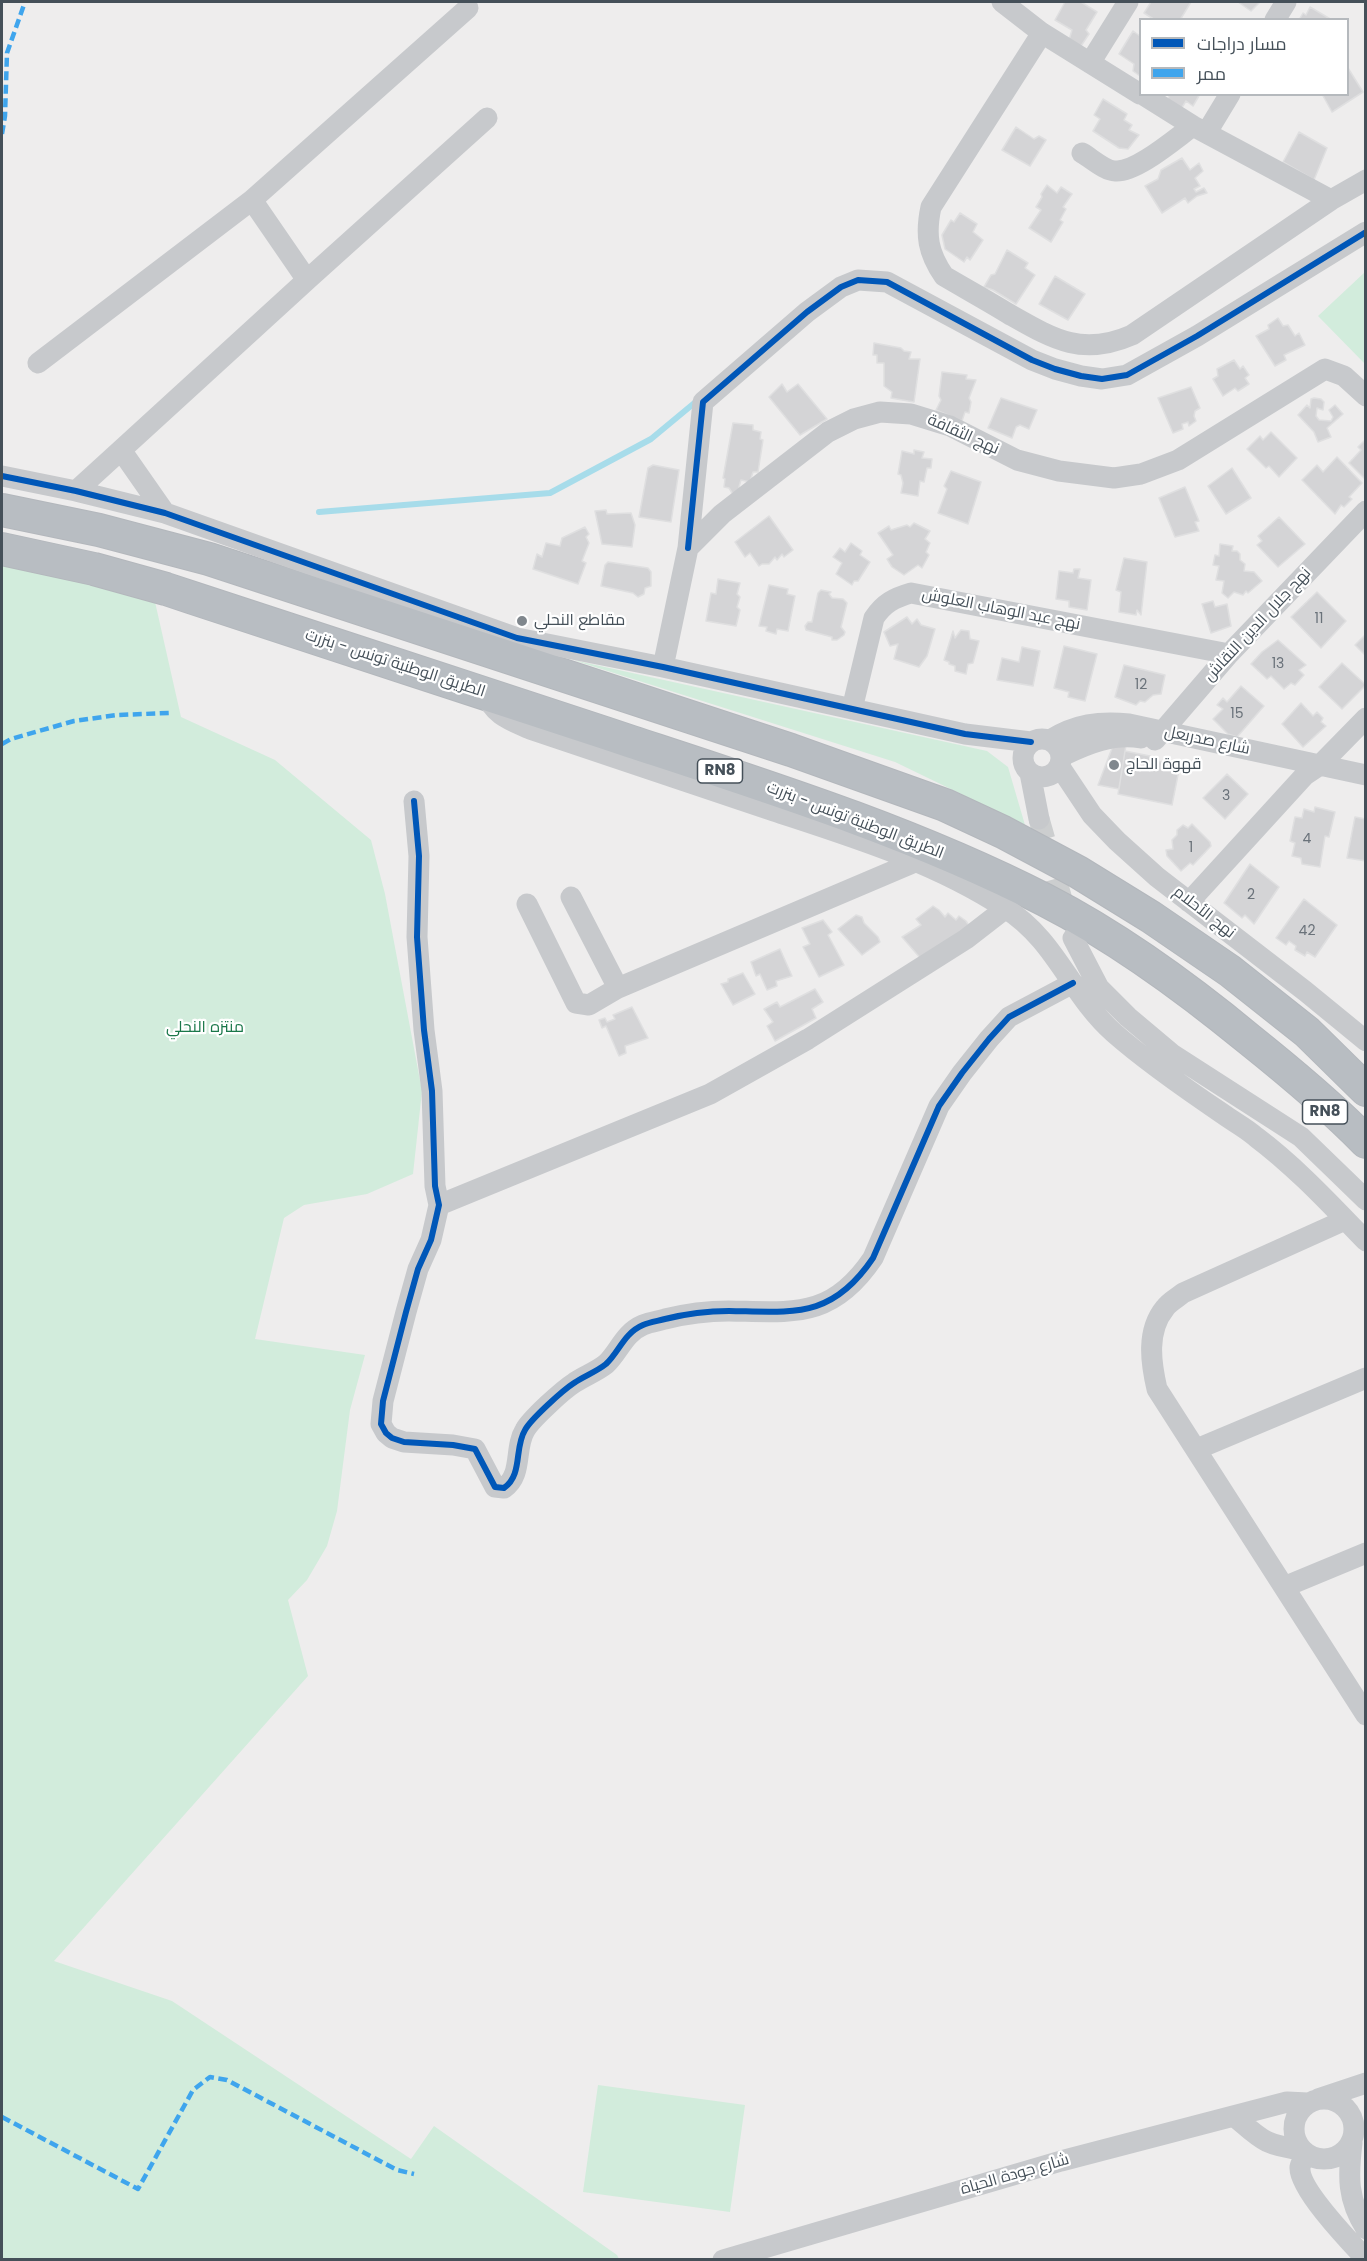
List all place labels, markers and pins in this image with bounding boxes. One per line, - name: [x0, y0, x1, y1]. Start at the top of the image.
- place label: مقاطع النحلي: [534, 611, 625, 631]
- marker: مقاطع النحلي: [515, 614, 529, 628]
- place label: قهوة الحاج: [1126, 755, 1201, 775]
- marker: قهوة الحاج: [1107, 758, 1121, 772]

